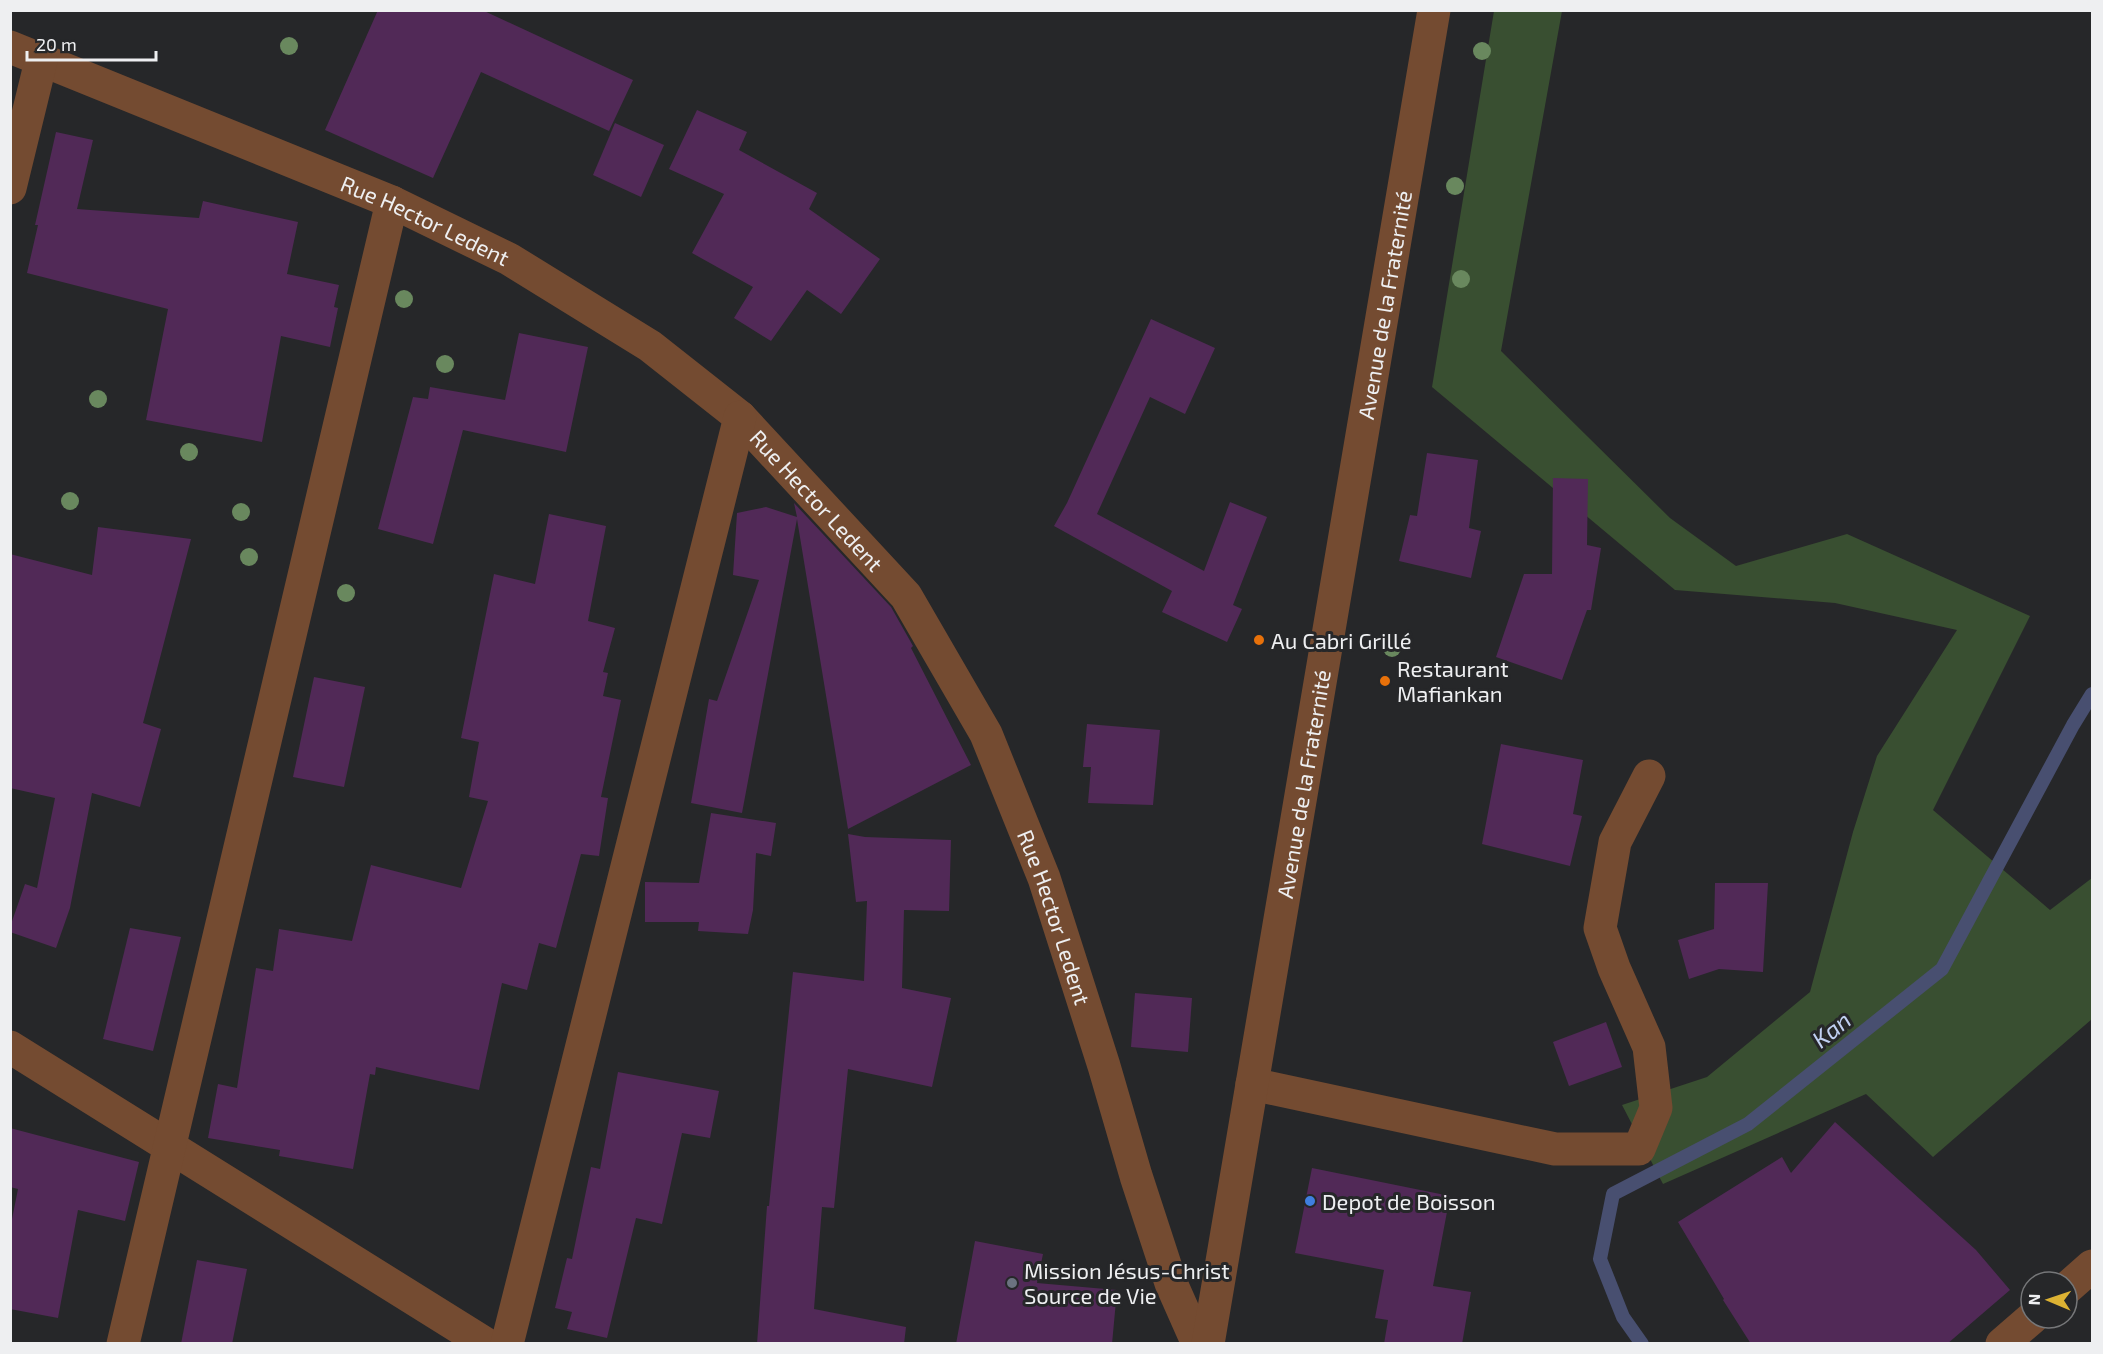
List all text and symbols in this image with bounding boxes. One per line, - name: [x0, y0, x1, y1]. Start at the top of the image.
- scale bar: [27, 24, 156, 62]
- text: 20 m: [36, 33, 77, 55]
- street label: Rue Hector Ledent: [337, 170, 514, 270]
- street label: Avenue de la Fraternité: [1352, 189, 1416, 421]
- street label: Rue Hector Ledent: [745, 424, 889, 576]
- place label: Au Cabri Grillé: [1271, 627, 1411, 653]
- marker: Au Cabri Grillé: [1252, 633, 1266, 647]
- place label: Restaurant Mafiankan: [1397, 655, 1509, 706]
- street label: Avenue de la Fraternité: [1271, 668, 1335, 900]
- marker: Restaurant Mafiankan: [1378, 674, 1392, 688]
- street label: Rue Hector Ledent: [1013, 826, 1097, 1008]
- water label: Kan: [1806, 1005, 1856, 1053]
- place label: Depot de Boisson: [1322, 1188, 1496, 1214]
- marker: Depot de Boisson: [1303, 1194, 1317, 1208]
- place label: Mission Jésus-Christ Source de Vie: [1024, 1257, 1230, 1308]
- north arrow: [2019, 1270, 2079, 1330]
- marker: Mission Jésus-Christ Source de Vie: [1005, 1276, 1019, 1290]
- text: N: [2024, 1293, 2043, 1306]

